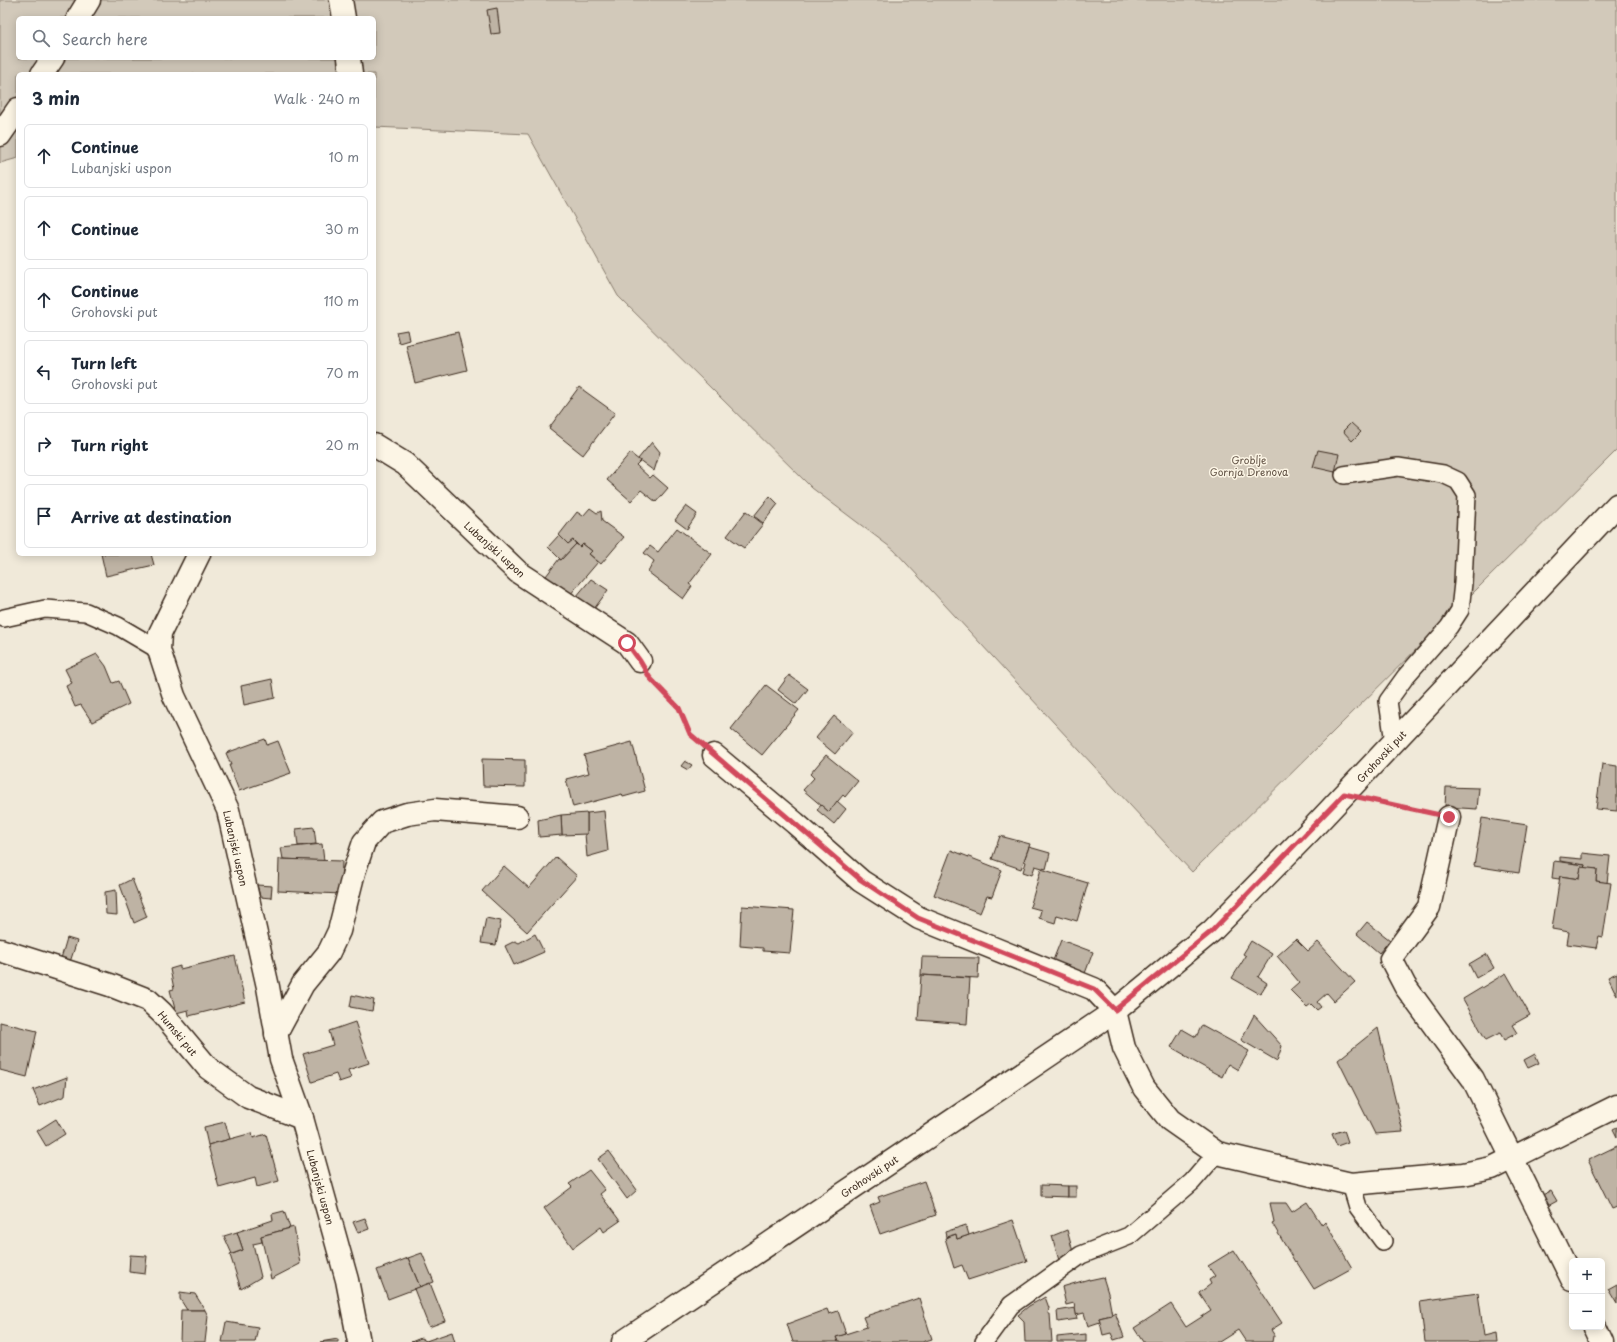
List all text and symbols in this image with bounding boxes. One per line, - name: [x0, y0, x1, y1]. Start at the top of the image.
- search box: [16, 16, 376, 60]
- icon: search: [30, 27, 52, 49]
- text: Search here: [62, 27, 148, 50]
- text: 3 min: [32, 85, 80, 111]
- text: Walk · 240 m: [274, 89, 360, 108]
- text: Continue: [71, 135, 139, 158]
- icon: ahead: [33, 145, 55, 167]
- text: 10 m: [329, 147, 359, 166]
- text: Lubanjski uspon: [71, 158, 172, 177]
- icon: ahead: [33, 217, 55, 239]
- text: Continue: [71, 217, 139, 240]
- text: 30 m: [325, 219, 359, 238]
- text: Continue: [71, 279, 139, 302]
- icon: ahead: [33, 289, 55, 311]
- text: 110 m: [324, 291, 359, 310]
- text: Grohovski put: [71, 302, 158, 321]
- text: Turn left: [71, 351, 137, 374]
- icon: left: [33, 361, 55, 383]
- text: 70 m: [326, 363, 359, 382]
- text: Grohovski put: [71, 374, 158, 393]
- icon: right: [33, 433, 55, 455]
- text: Turn right: [71, 433, 148, 456]
- text: 20 m: [325, 435, 359, 454]
- park label: Groblje Gornja Drenova: [1210, 452, 1289, 479]
- icon: arrive: [33, 505, 55, 527]
- text: Arrive at destination: [71, 505, 232, 528]
- street label: Lubanjski uspon: [461, 517, 529, 581]
- route start: [618, 634, 636, 652]
- street label: Grohovski put: [1353, 727, 1409, 785]
- route end: [1440, 808, 1458, 826]
- street label: Lubanjski uspon: [220, 809, 252, 887]
- street label: Humski put: [155, 1007, 201, 1059]
- street label: Lubanjski uspon: [304, 1148, 338, 1226]
- street label: Grohovski put: [837, 1151, 901, 1201]
- map controls: [1569, 1258, 1605, 1330]
- button: +: [1569, 1258, 1605, 1294]
- button: −: [1569, 1294, 1605, 1330]

